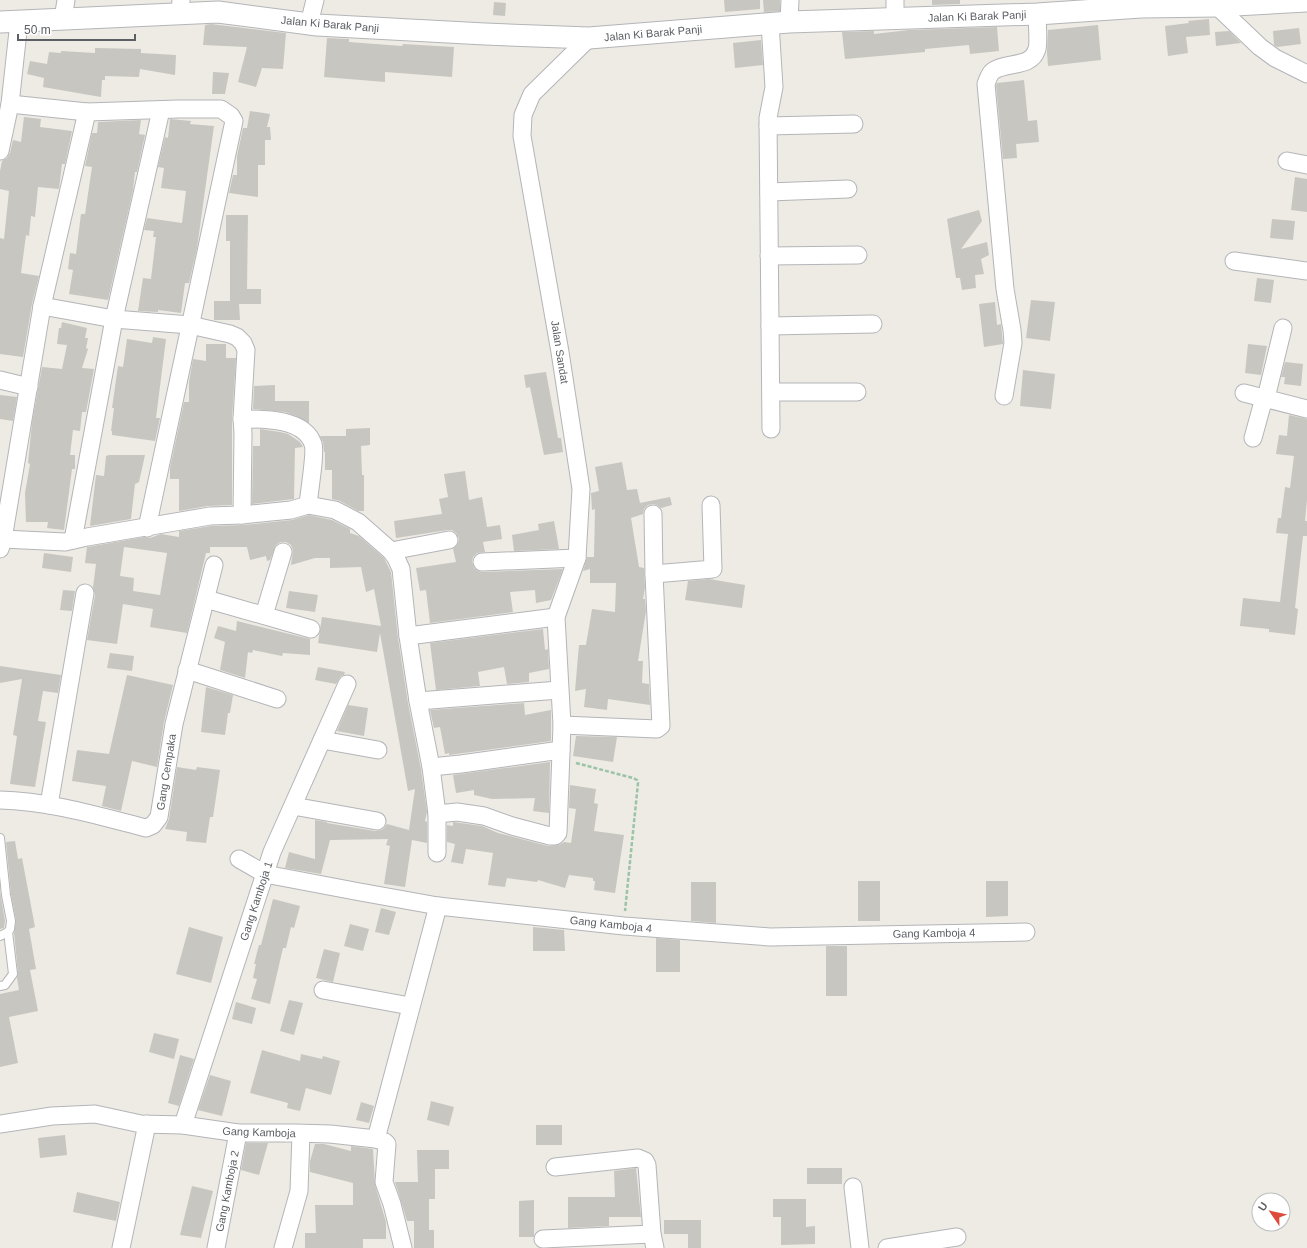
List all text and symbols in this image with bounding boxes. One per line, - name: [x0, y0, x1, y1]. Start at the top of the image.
- street label: Jalan Ki Barak Panji: [928, 8, 1026, 24]
- street label: Jalan Ki Barak Panji: [280, 14, 380, 34]
- scale bar: [18, 16, 135, 42]
- text: 50 m: [24, 23, 51, 37]
- street label: Jalan Ki Barak Panji: [603, 23, 703, 43]
- street label: Jalan Sandat: [549, 319, 571, 385]
- street label: Gang Cempaka: [154, 732, 178, 811]
- street label: Gang Kamboja 1: [238, 860, 274, 942]
- street label: Gang Kamboja 4: [569, 914, 653, 934]
- street label: Gang Kamboja 4: [893, 926, 975, 940]
- street label: Gang Kamboja: [222, 1125, 297, 1139]
- street label: Gang Kamboja 2: [213, 1149, 241, 1233]
- north arrow: [1251, 1192, 1291, 1232]
- text: U: [1256, 1200, 1270, 1213]

